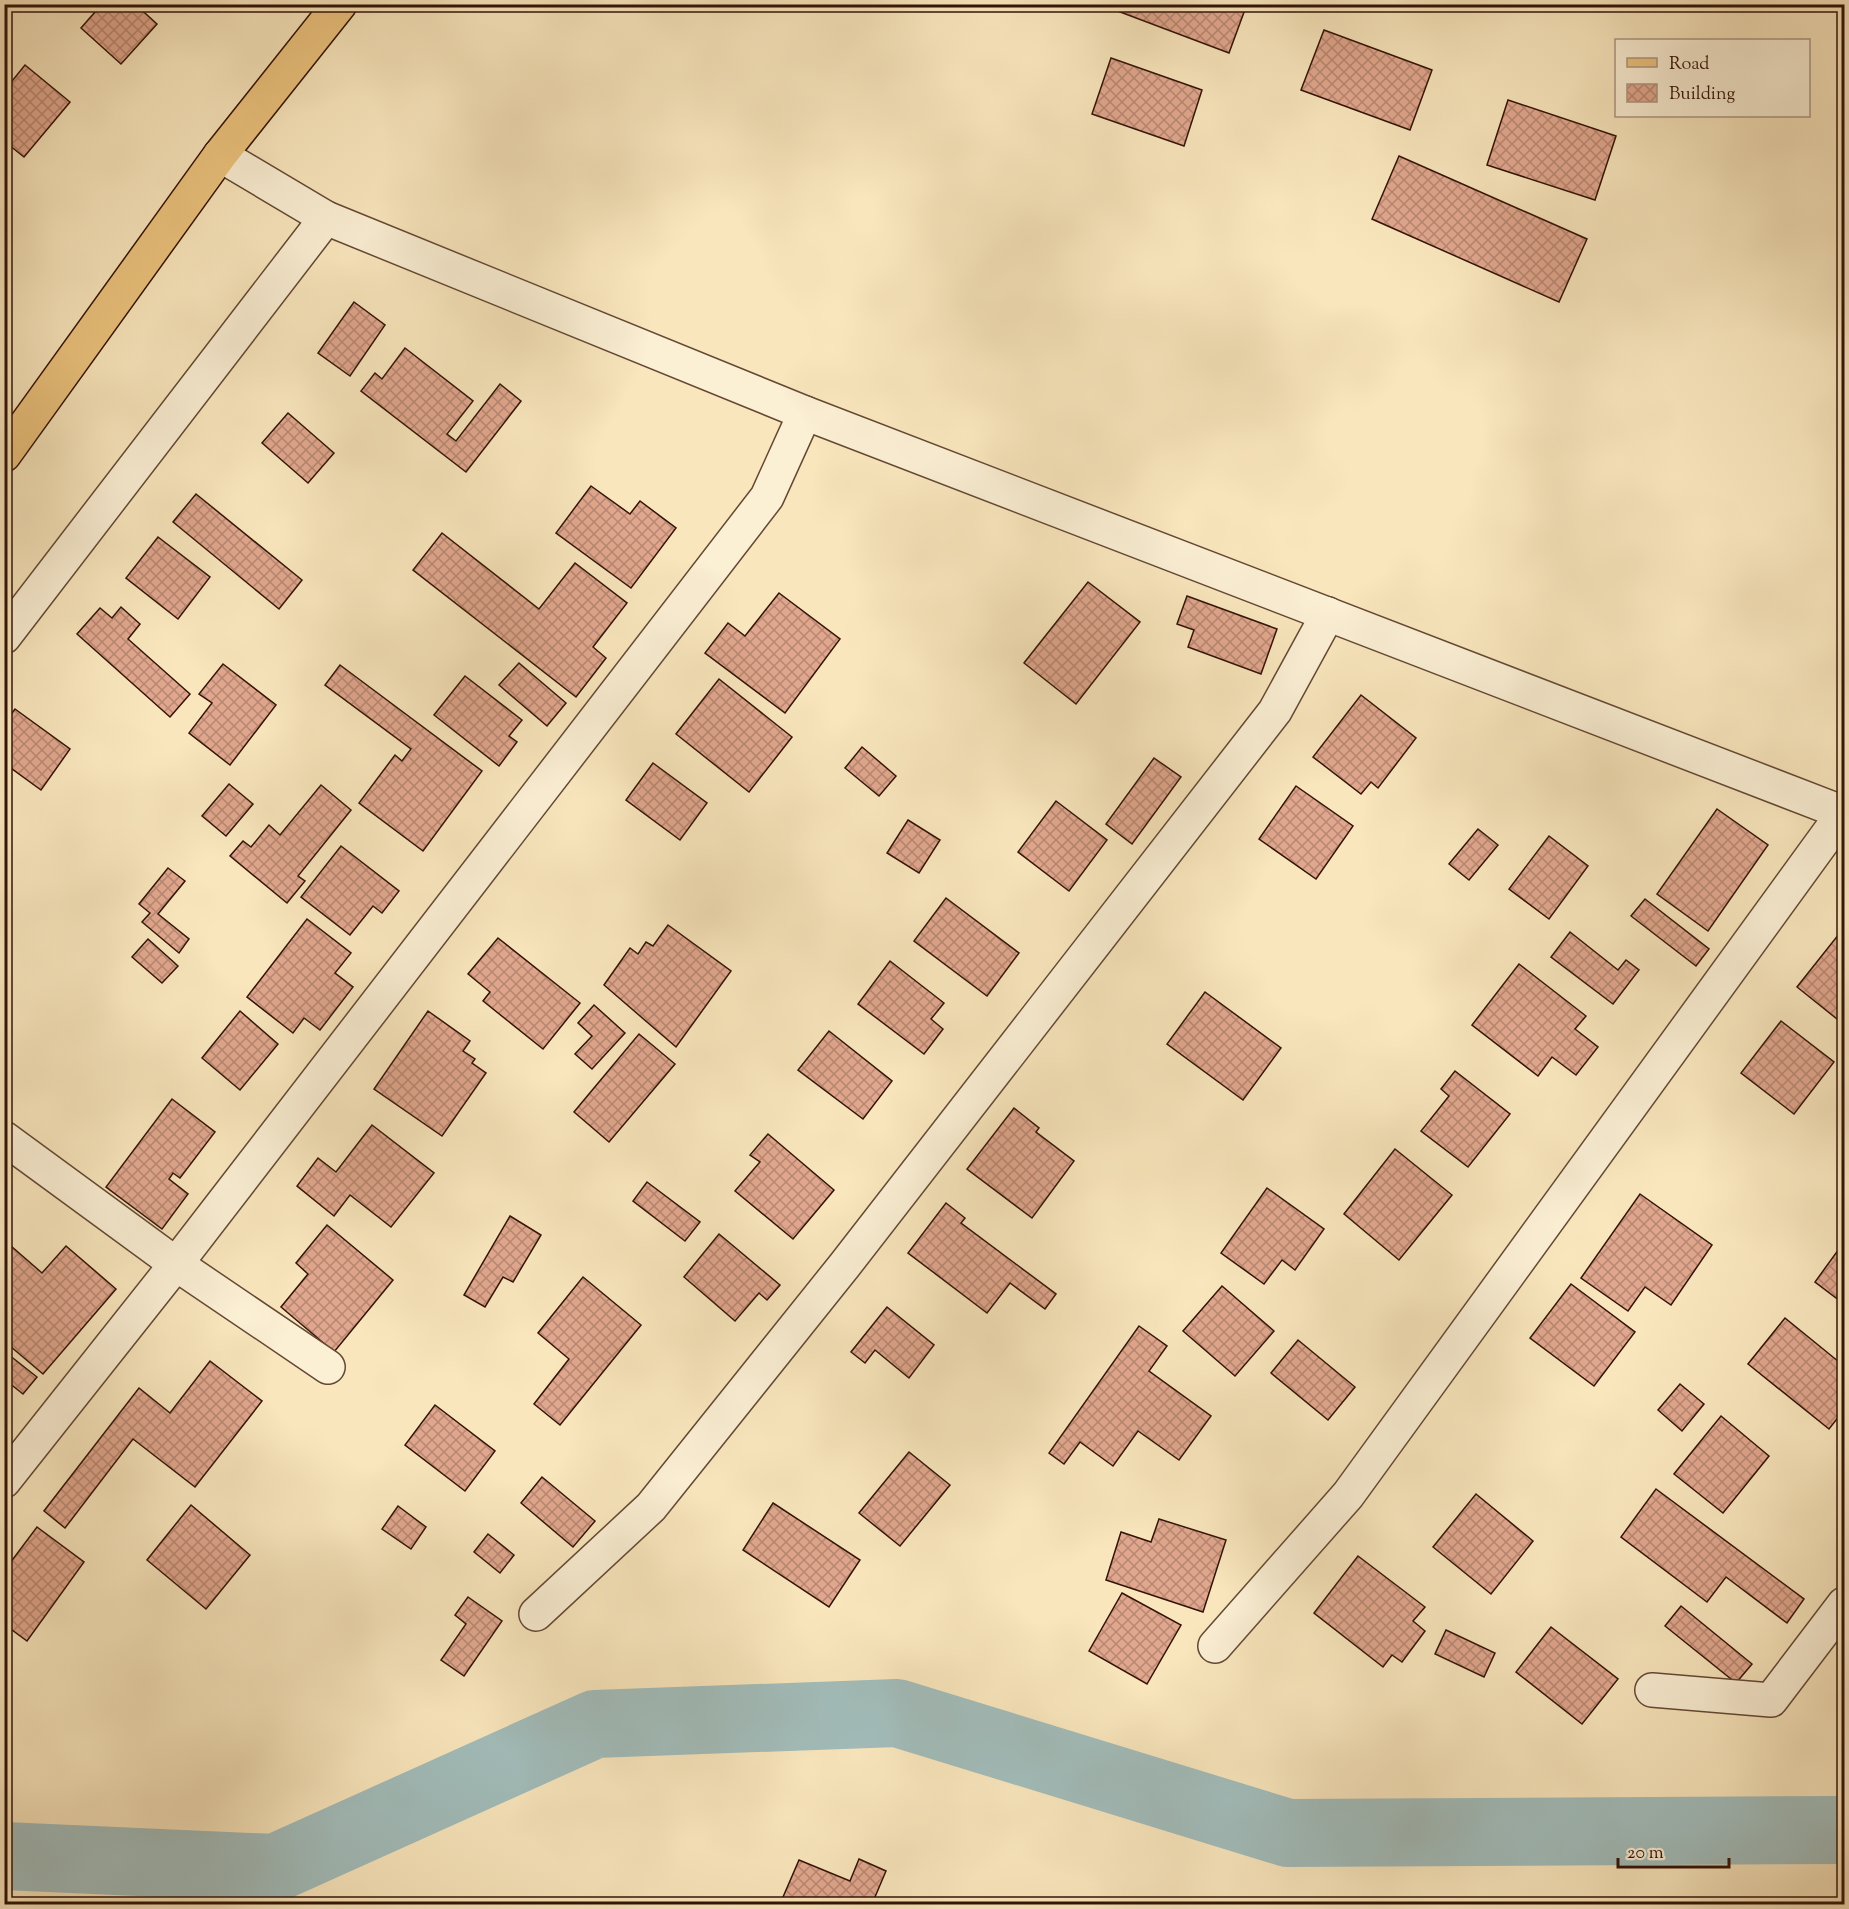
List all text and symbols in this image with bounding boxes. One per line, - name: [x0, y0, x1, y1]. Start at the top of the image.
- legend: [1615, 39, 1810, 117]
- text: Road: [1669, 52, 1709, 78]
- text: Building: [1669, 82, 1735, 108]
- scale bar: [1618, 1831, 1729, 1869]
- text: 20 m: [1627, 1841, 1664, 1867]

